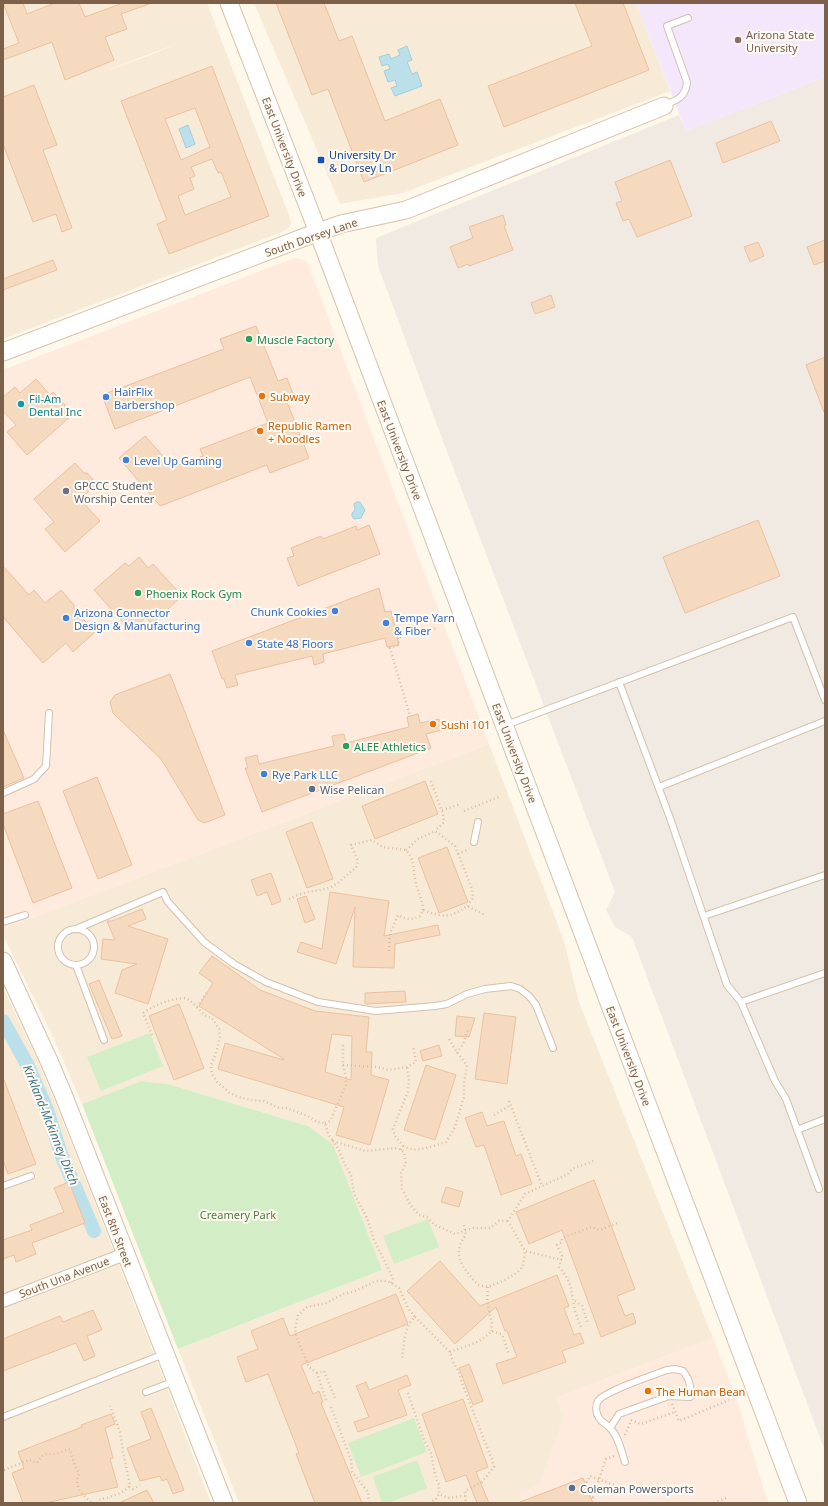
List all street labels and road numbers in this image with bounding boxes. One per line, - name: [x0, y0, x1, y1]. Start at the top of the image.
- street label: East University Drive: [259, 95, 311, 199]
- street label: South Dorsey Lane: [263, 214, 359, 260]
- street label: East University Drive: [374, 398, 426, 502]
- street label: East University Drive: [489, 701, 541, 805]
- street label: East University Drive: [603, 1004, 655, 1108]
- street label: East 8th Street: [96, 1193, 136, 1269]
- street label: South Una Avenue: [17, 1253, 111, 1301]

